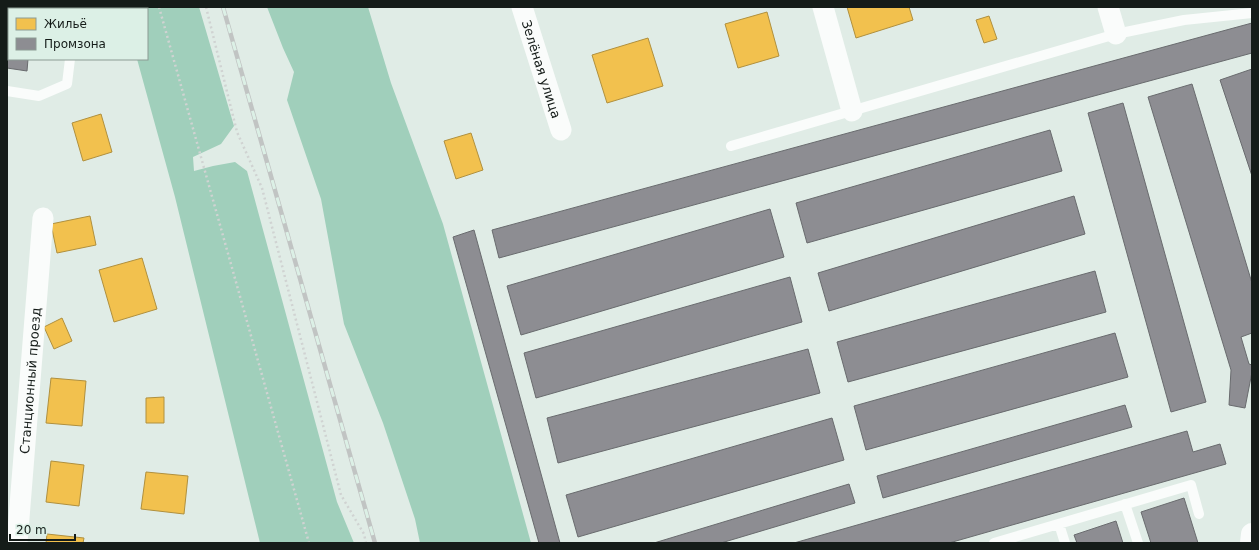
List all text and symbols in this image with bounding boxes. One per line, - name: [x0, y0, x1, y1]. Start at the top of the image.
- legend: [8, 8, 148, 60]
- text: Жильё: [44, 17, 87, 31]
- street label: Зелёная улица: [519, 18, 564, 120]
- text: Промзона: [44, 37, 106, 51]
- street label: Станционный проезд: [17, 307, 43, 454]
- scale bar: [10, 516, 75, 542]
- text: 20 m: [16, 523, 47, 537]

